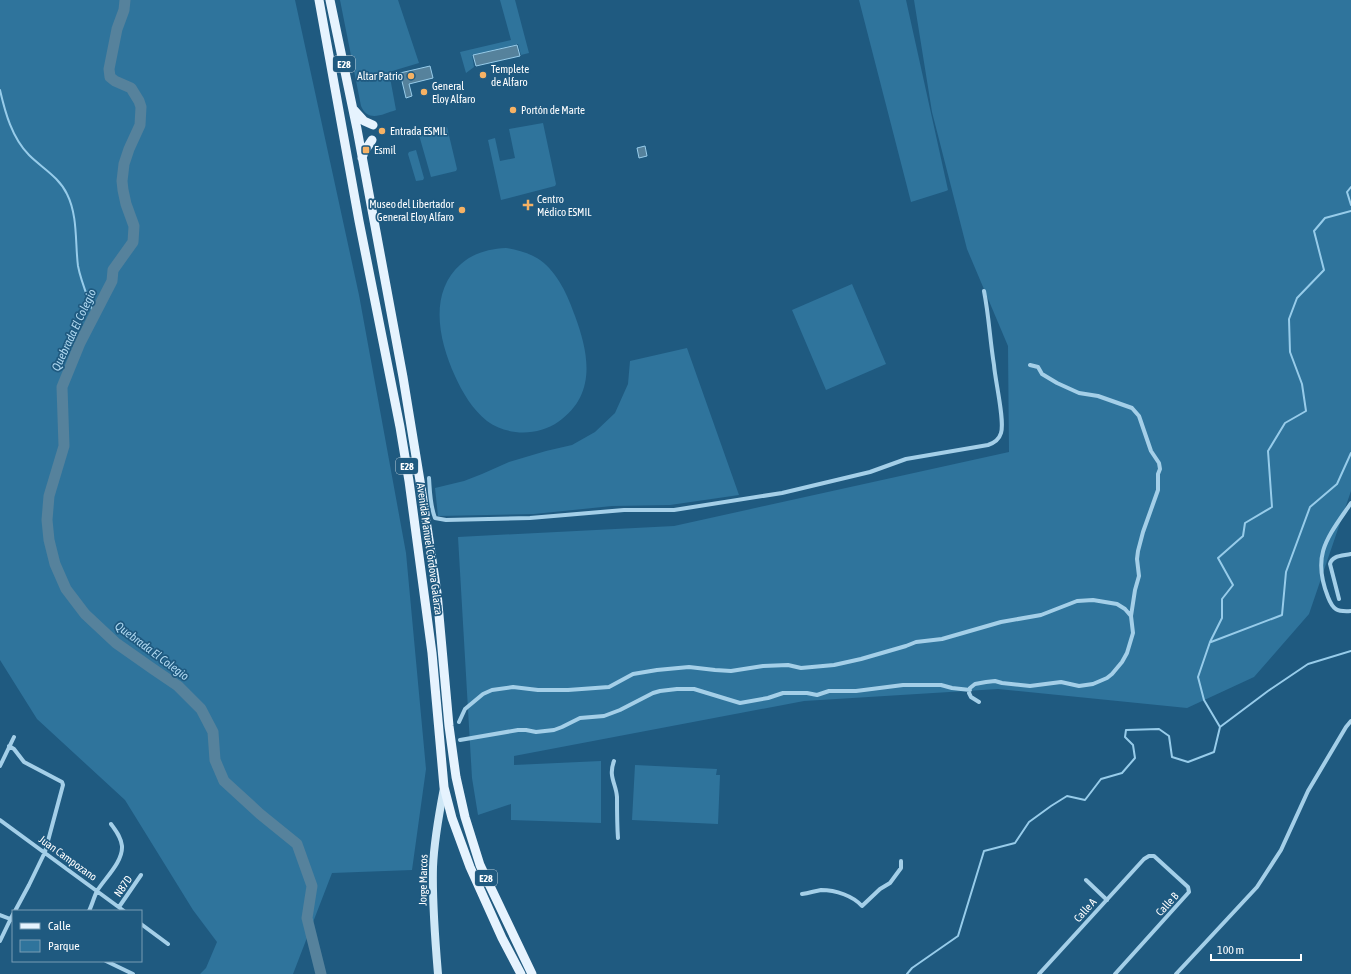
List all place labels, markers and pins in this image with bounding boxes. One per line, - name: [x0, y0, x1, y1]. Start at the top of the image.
- place label: Templete de Alfaro: [491, 63, 529, 88]
- place label: Altar Patrio: [357, 70, 403, 82]
- marker: Templete de Alfaro: [478, 70, 488, 80]
- marker: Altar Patrio: [406, 71, 416, 81]
- place label: General Eloy Alfaro: [432, 80, 475, 105]
- marker: General Eloy Alfaro: [419, 87, 429, 97]
- place label: Portón de Marte: [521, 104, 585, 116]
- marker: Portón de Marte: [508, 105, 518, 115]
- place label: Entrada ESMIL: [390, 125, 448, 137]
- marker: Entrada ESMIL: [377, 126, 387, 136]
- place label: Esmil: [374, 144, 396, 156]
- marker: Esmil: [361, 145, 371, 155]
- place label: Centro Médico ESMIL: [537, 193, 592, 218]
- place label: Museo del Libertador General Eloy Alfaro: [369, 198, 455, 223]
- marker: Centro Médico ESMIL: [522, 199, 534, 211]
- marker: Museo del Libertador General Eloy Alfaro: [457, 205, 467, 215]

